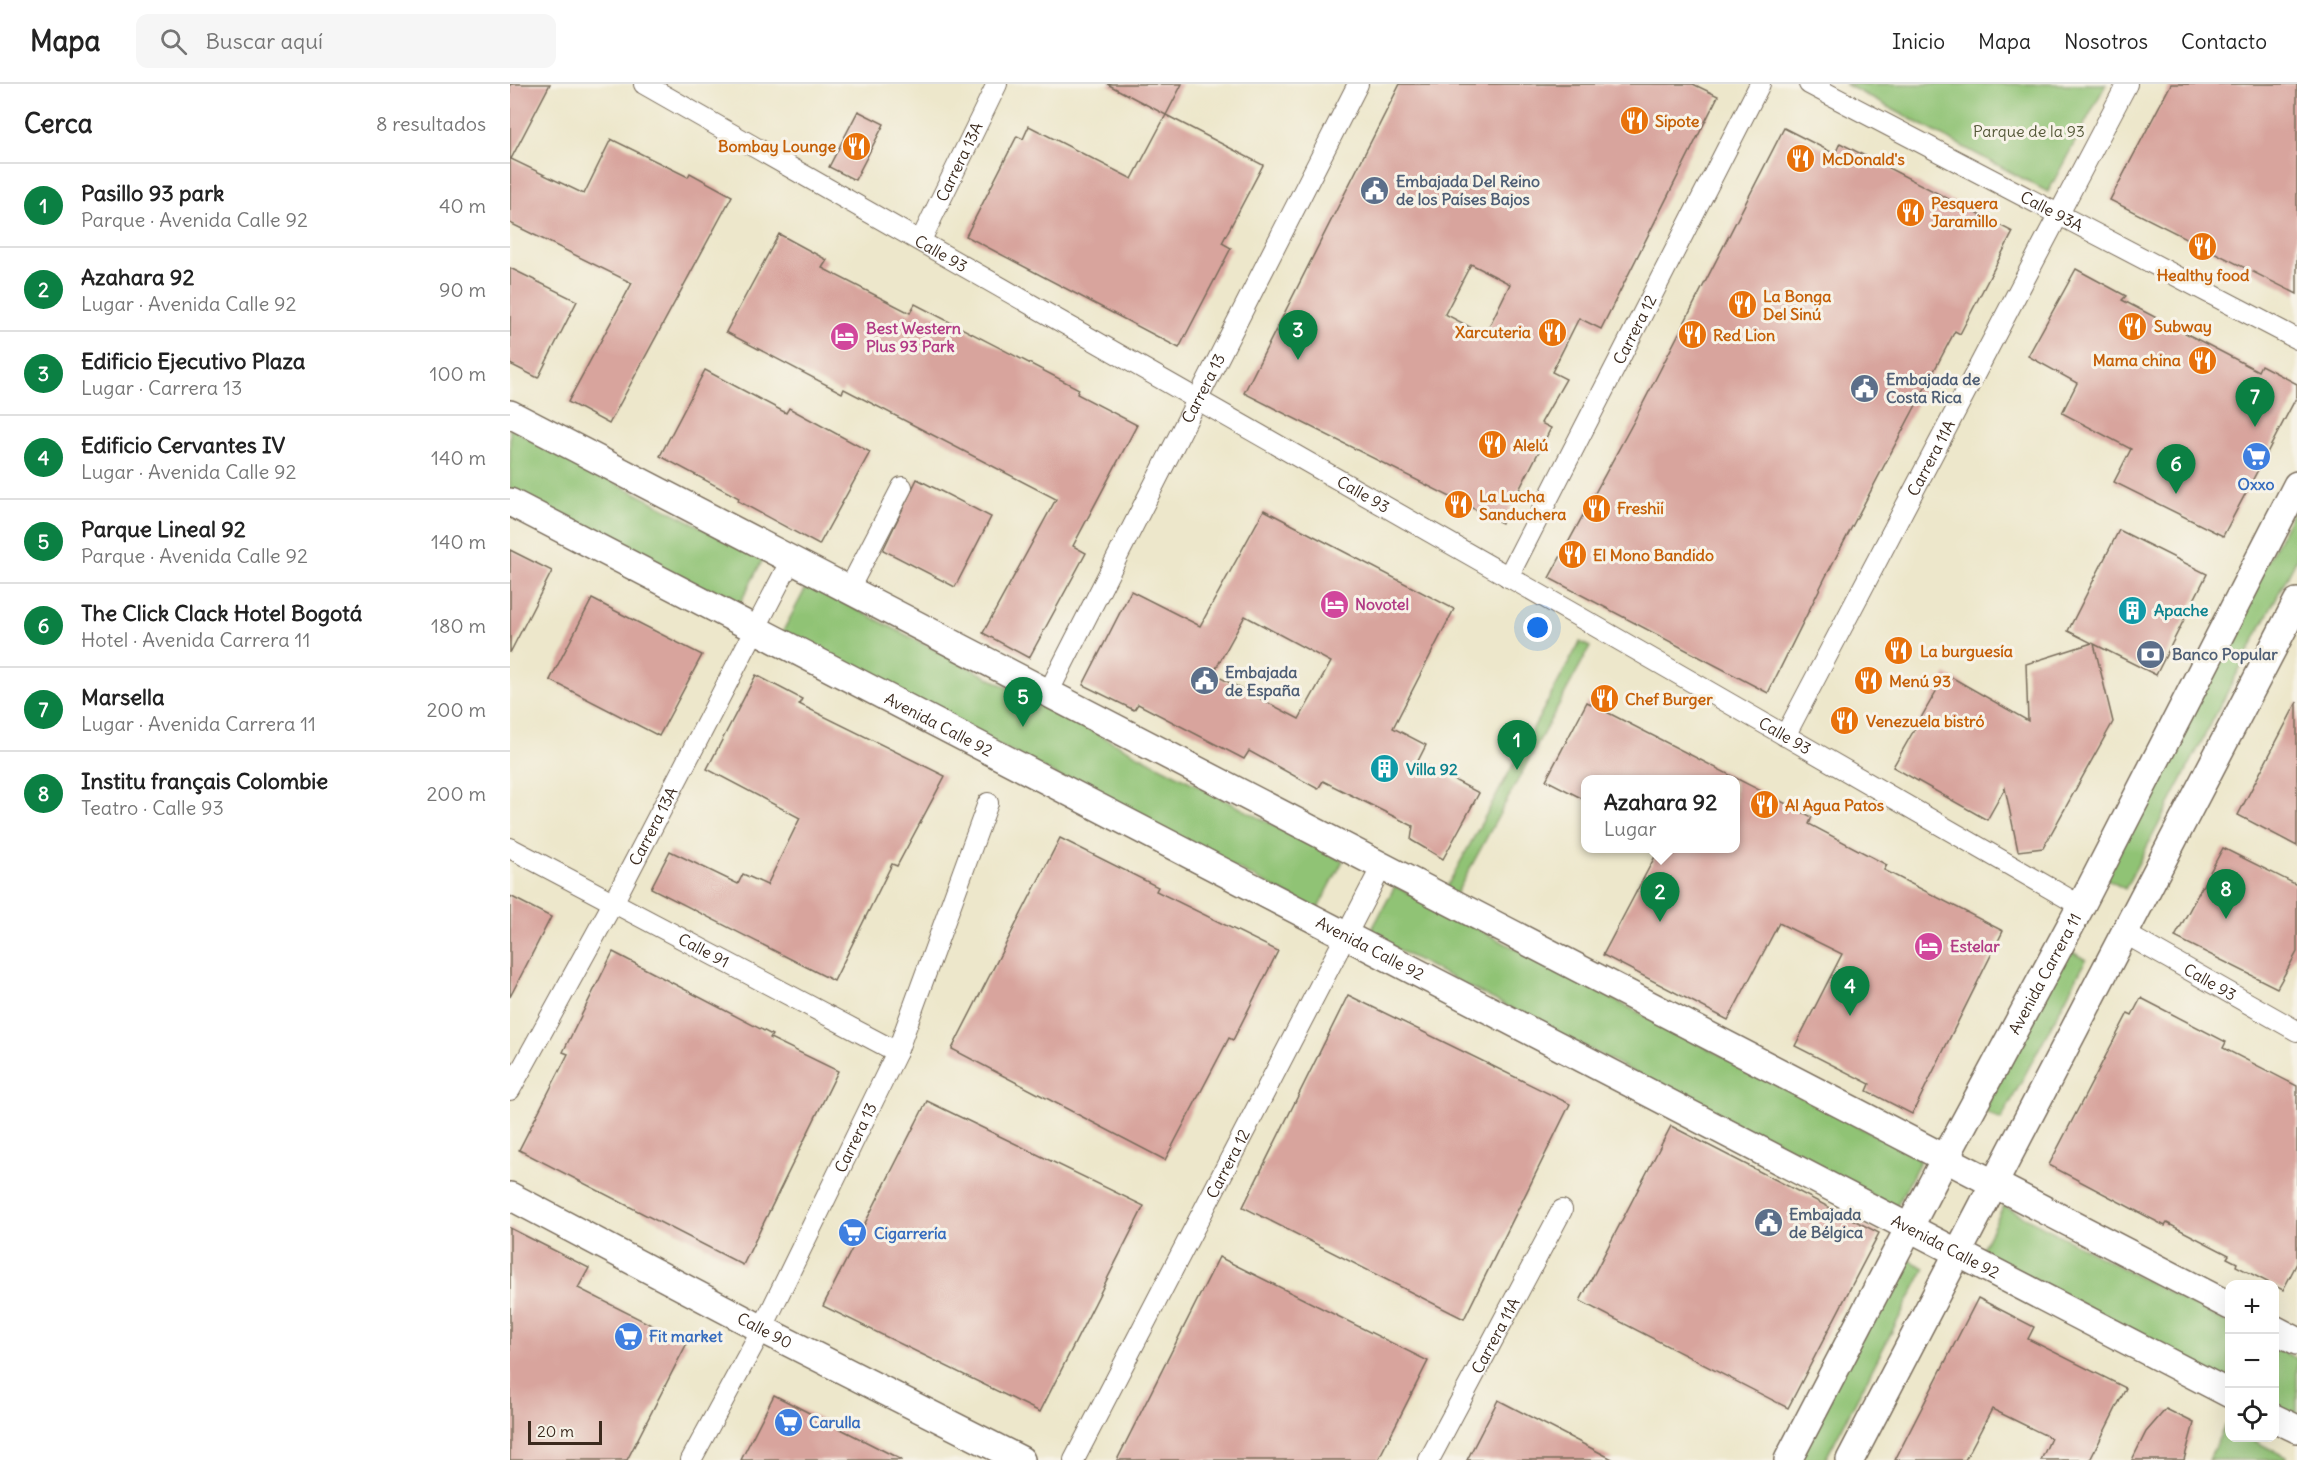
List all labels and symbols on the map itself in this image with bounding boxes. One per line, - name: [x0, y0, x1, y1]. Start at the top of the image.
- restaurant icon: Sipote: [1618, 105, 1650, 137]
- place label: Sipote: [1655, 111, 1700, 132]
- street label: Carrera 13A: [931, 119, 987, 205]
- park label: Parque de la 93: [1973, 121, 2085, 141]
- restaurant icon: Bombay Lounge: [841, 130, 873, 162]
- place label: Bombay Lounge: [718, 136, 836, 157]
- restaurant icon: McDonald's: [1785, 143, 1817, 175]
- place label: McDonald's: [1822, 149, 1905, 169]
- place label: Embajada Del Reino de los Países Bajos: [1396, 171, 1540, 209]
- public building icon: Embajada Del Reino de los Países Bajos: [1359, 174, 1391, 206]
- street label: Calle 93A: [2017, 186, 2086, 235]
- place label: Pesquera Jaramillo: [1931, 193, 1998, 231]
- restaurant icon: Pesquera Jaramillo: [1894, 196, 1926, 228]
- street label: Calle 93: [911, 230, 971, 276]
- restaurant icon: Healthy food: [2187, 231, 2219, 263]
- place label: Healthy food: [2157, 265, 2250, 286]
- place label: La Bonga Del Sinú: [1763, 286, 1831, 324]
- restaurant icon: La Bonga Del Sinú: [1726, 289, 1758, 321]
- street label: Carrera 12: [1609, 291, 1661, 368]
- pin: 3: [1278, 310, 1318, 360]
- restaurant icon: Subway: [2117, 310, 2149, 342]
- restaurant icon: Xarcuteria: [1536, 316, 1568, 348]
- place label: Subway: [2154, 316, 2212, 337]
- place label: Best Western Plus 93 Park: [866, 318, 961, 356]
- restaurant icon: Red Lion: [1676, 319, 1708, 351]
- hotel icon: Best Western Plus 93 Park: [829, 321, 861, 353]
- place label: Xarcuteria: [1455, 322, 1531, 342]
- place label: Red Lion: [1713, 325, 1775, 345]
- restaurant icon: Mama china: [2186, 344, 2218, 376]
- street label: Carrera 13: [1177, 350, 1229, 426]
- place label: Mama china: [2093, 350, 2181, 370]
- place label: Embajada de Costa Rica: [1886, 369, 1981, 407]
- public building icon: Embajada de Costa Rica: [1849, 372, 1881, 404]
- pin: 7: [2236, 378, 2274, 427]
- street label: Carrera 11A: [1903, 417, 1959, 499]
- restaurant icon: Alelú: [1476, 429, 1508, 461]
- place label: Alelú: [1513, 435, 1549, 455]
- supermarket icon: Oxxo: [2240, 440, 2272, 472]
- pin: 6: [2156, 444, 2196, 494]
- street label: Calle 93: [1333, 471, 1393, 517]
- place label: Oxxo: [2238, 474, 2274, 494]
- place label: La Lucha Sanduchera: [1479, 486, 1566, 524]
- restaurant icon: La Lucha Sanduchera: [1442, 489, 1474, 521]
- restaurant icon: Freshii: [1580, 492, 1612, 524]
- place label: Freshii: [1617, 498, 1664, 518]
- restaurant icon: El Mono Bandido: [1556, 539, 1588, 571]
- place label: El Mono Bandido: [1593, 545, 1714, 565]
- hotel icon: Novotel: [1318, 588, 1350, 620]
- place label: Novotel: [1355, 594, 1409, 614]
- building icon: Apache: [2117, 594, 2149, 626]
- place label: Apache: [2154, 600, 2209, 621]
- your location: [1523, 613, 1552, 642]
- restaurant icon: La burguesía: [1883, 635, 1915, 667]
- bank icon: Banco Popular: [2135, 638, 2167, 670]
- place label: La burguesía: [1920, 641, 2013, 662]
- place label: Banco Popular: [2172, 644, 2278, 665]
- place label: Embajada de España: [1225, 662, 1300, 701]
- public building icon: Embajada de España: [1188, 665, 1220, 697]
- restaurant icon: Menú 93: [1852, 665, 1884, 697]
- place label: Menú 93: [1889, 671, 1951, 691]
- pin: 5: [1004, 678, 1042, 727]
- restaurant icon: Chef Burger: [1588, 683, 1620, 715]
- street label: Avenida Calle 92: [881, 688, 996, 761]
- place label: Chef Burger: [1625, 689, 1713, 710]
- restaurant icon: Venezuela bistró: [1829, 705, 1861, 737]
- place label: Venezuela bistró: [1866, 711, 1984, 731]
- street label: Calle 93: [1755, 713, 1815, 759]
- pin: 1: [1498, 720, 1536, 770]
- building icon: Villa 92: [1369, 753, 1401, 785]
- place label: Villa 92: [1406, 759, 1458, 779]
- street label: Carrera 13A: [624, 784, 681, 869]
- restaurant icon: Al Agua Patos: [1748, 789, 1780, 821]
- place label: Al Agua Patos: [1785, 795, 1884, 816]
- pin: 8: [2206, 870, 2246, 919]
- pin: 2: [1640, 872, 1680, 922]
- street label: Avenida Carrera 11: [2004, 910, 2085, 1038]
- street label: Avenida Calle 92: [1313, 912, 1428, 984]
- street label: Calle 91: [675, 929, 733, 972]
- hotel icon: Estelar: [1913, 930, 1945, 962]
- place label: Estelar: [1950, 936, 2000, 956]
- street label: Calle 93: [2180, 959, 2240, 1005]
- pin: 4: [1830, 966, 1870, 1016]
- street label: Carrera 13: [830, 1099, 881, 1176]
- street label: Carrera 12: [1202, 1125, 1254, 1201]
- place label: Embajada de Bélgica: [1789, 1204, 1863, 1243]
- public building icon: Embajada de Bélgica: [1752, 1207, 1784, 1239]
- street label: Avenida Calle 92: [1888, 1210, 2003, 1283]
- supermarket icon: Cigarrería: [837, 1217, 869, 1249]
- place label: Cigarrería: [874, 1223, 947, 1244]
- street label: Carrera 11A: [1467, 1294, 1524, 1377]
- street label: Calle 90: [734, 1308, 796, 1353]
- supermarket icon: Fit market: [612, 1320, 644, 1352]
- place label: Fit market: [649, 1326, 723, 1346]
- supermarket icon: Carulla: [772, 1406, 804, 1438]
- place label: Carulla: [809, 1412, 861, 1432]
- scale bar: [528, 1418, 602, 1446]

